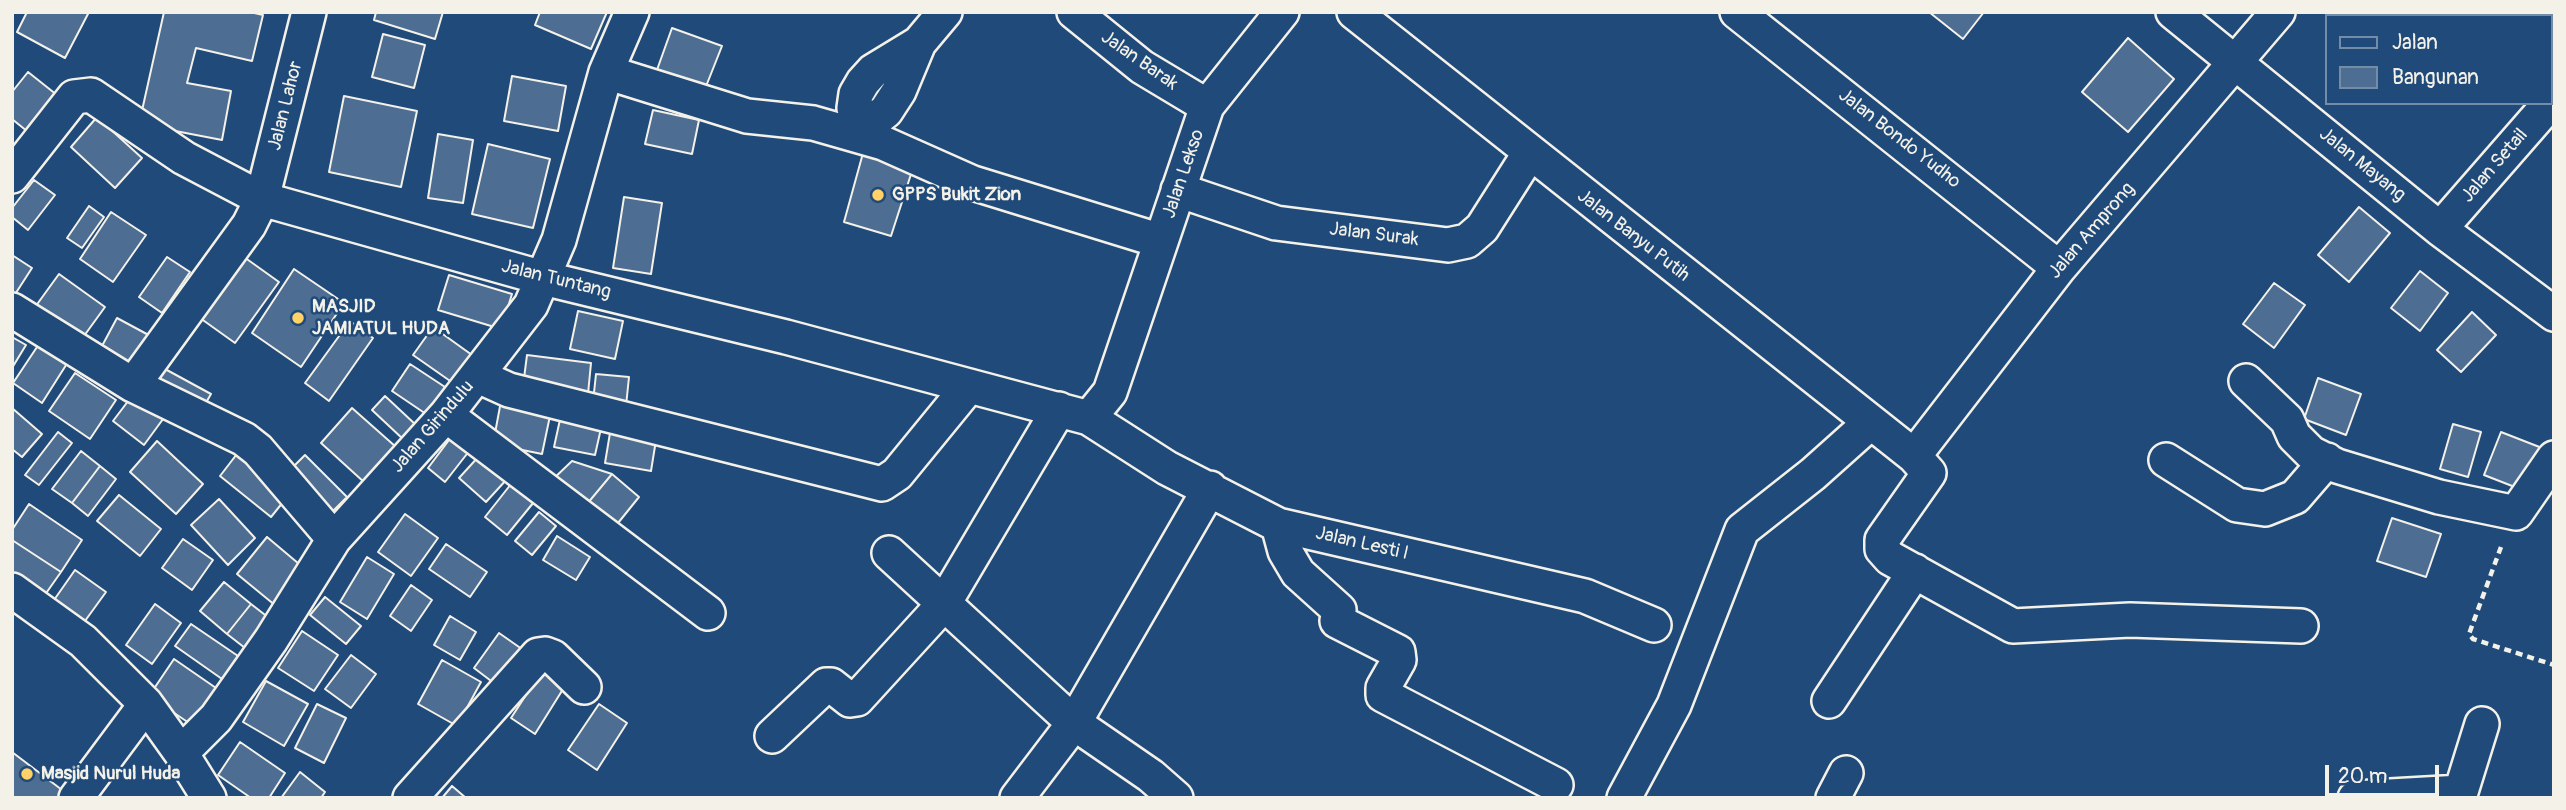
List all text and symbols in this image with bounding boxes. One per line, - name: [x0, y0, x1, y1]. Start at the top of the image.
- legend: [2324, 14, 2552, 105]
- street label: Jalan Barak: [1096, 26, 1182, 96]
- text: Jalan: [2392, 29, 2438, 56]
- street label: Jalan Lahor: [264, 59, 308, 153]
- text: Bangunan: [2392, 64, 2479, 91]
- street label: Jalan Bondo Yudho: [1833, 84, 1965, 194]
- street label: Jalan Mayang: [2314, 123, 2410, 207]
- street label: Jalan Setail: [2457, 124, 2533, 208]
- street label: Jalan Lekso: [1158, 127, 1210, 221]
- street label: Jalan Amprong: [2044, 178, 2140, 284]
- place label: GPPS Bukit Zion: [892, 184, 1021, 206]
- street label: Jalan Banyu Putih: [1572, 185, 1694, 287]
- marker: GPPS Bukit Zion: [870, 187, 886, 203]
- street label: Jalan Surak: [1328, 218, 1420, 252]
- street label: Jalan Tuntang: [499, 255, 613, 305]
- place label: MASJID JAMIATUL HUDA: [312, 296, 450, 340]
- marker: MASJID JAMIATUL HUDA: [290, 310, 306, 326]
- street label: Jalan Girindulu: [387, 376, 479, 478]
- street label: Jalan Lesti I: [1313, 522, 1411, 566]
- scale bar: [2328, 750, 2442, 794]
- place label: Masjid Nurul Huda: [41, 763, 180, 785]
- text: 20 m: [2338, 763, 2387, 790]
- marker: Masjid Nurul Huda: [19, 766, 35, 782]

